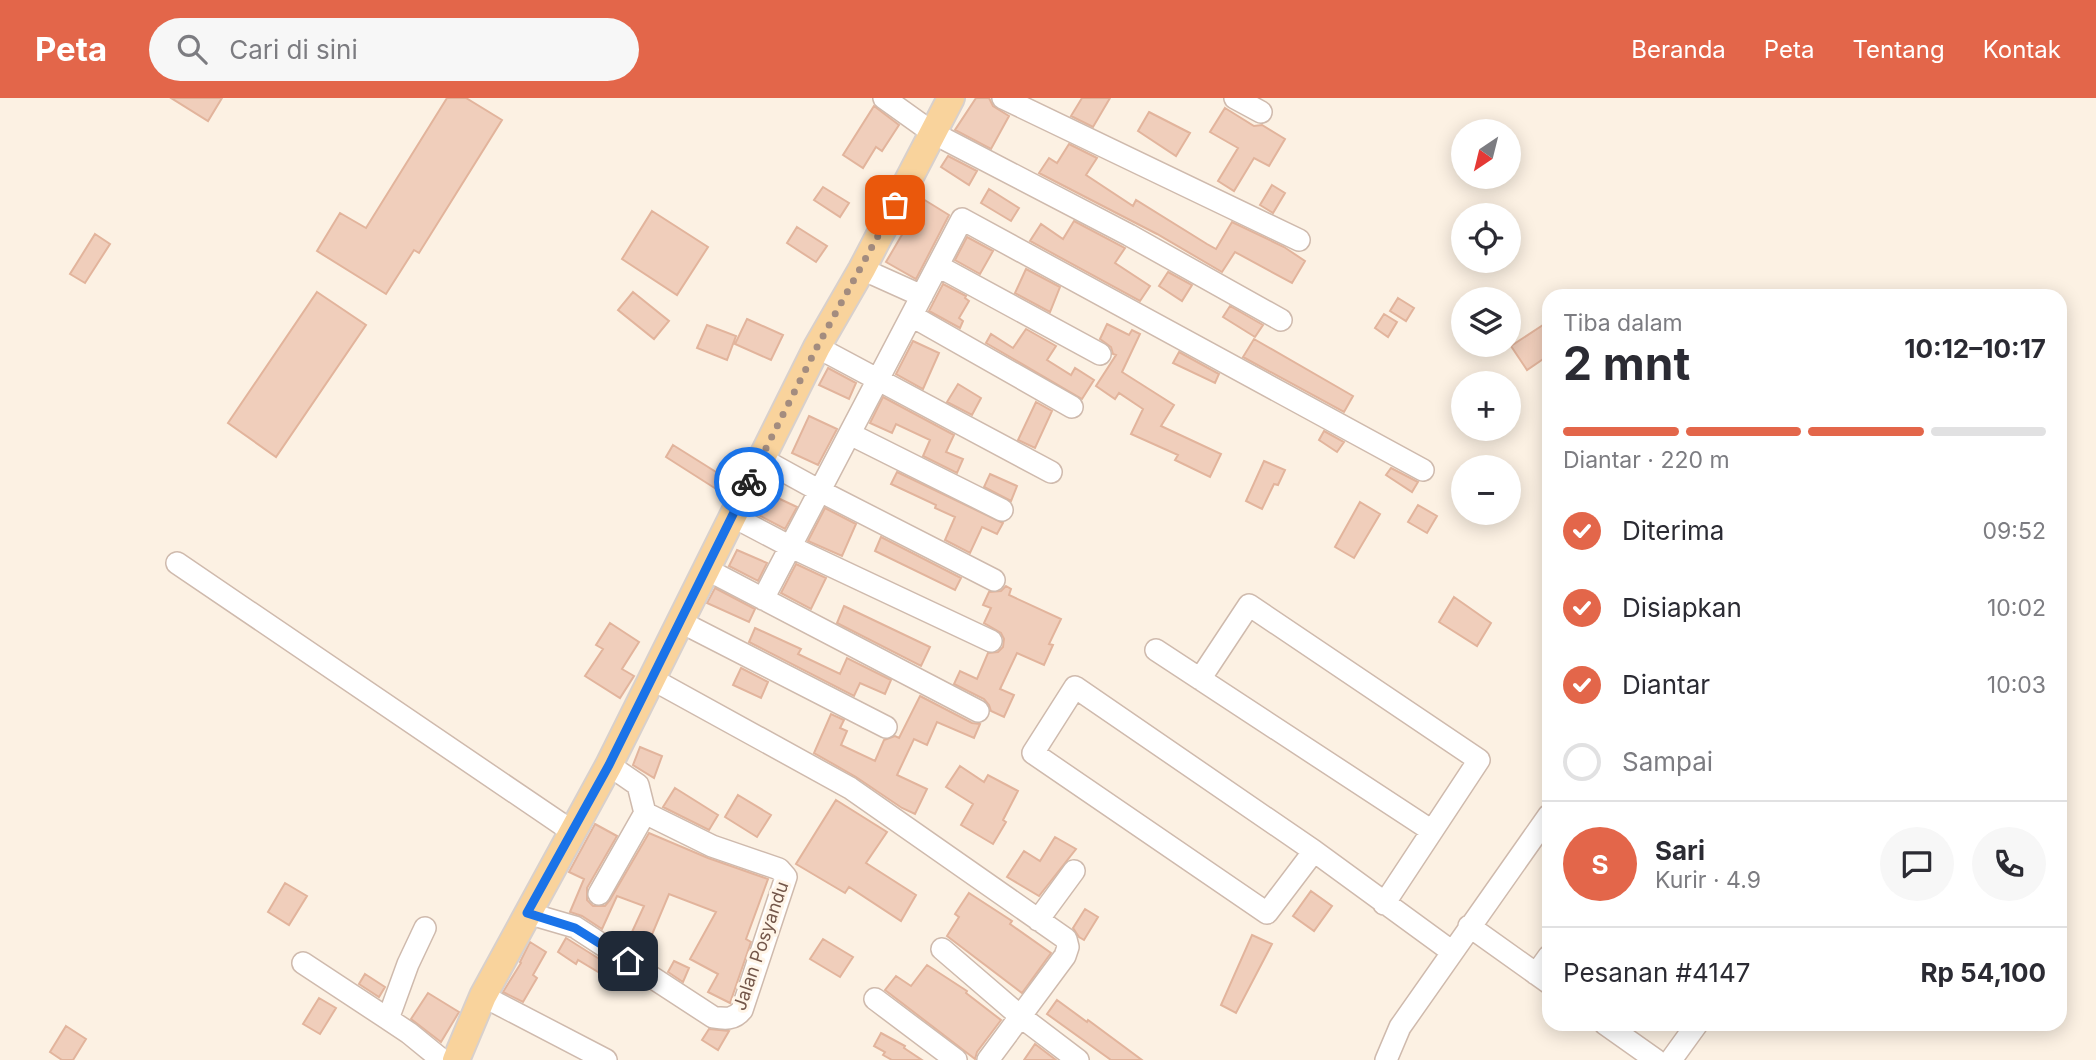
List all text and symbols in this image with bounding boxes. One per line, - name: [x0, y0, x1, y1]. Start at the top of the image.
- search box: [149, 18, 639, 81]
- text: Peta: [35, 29, 107, 69]
- icon: search: [173, 30, 211, 68]
- text: Cari di sini: [229, 34, 358, 65]
- text: Beranda: [1631, 35, 1726, 64]
- text: Peta: [1764, 35, 1814, 64]
- text: Tentang: [1852, 35, 1945, 64]
- text: Kontak: [1983, 35, 2061, 64]
- north arrow: [1451, 119, 1521, 189]
- map controls: [1451, 119, 1521, 525]
- pin: [865, 175, 925, 235]
- icon: bag: [876, 186, 914, 224]
- button: locate: [1451, 203, 1521, 273]
- button: layers: [1451, 287, 1521, 357]
- text: Tiba dalam: [1563, 309, 1683, 337]
- text: 10:12–10:17: [1904, 333, 2046, 364]
- text: 2 mnt: [1563, 335, 1690, 391]
- button: +: [1451, 371, 1521, 441]
- text: Diantar · 220 m: [1563, 446, 1730, 474]
- courier: [714, 447, 784, 517]
- button: −: [1451, 455, 1521, 525]
- icon: bike: [730, 463, 768, 501]
- icon: check: [1563, 512, 1601, 550]
- text: Diterima: [1622, 515, 1724, 546]
- text: 09:52: [1983, 517, 2046, 545]
- icon: check: [1563, 589, 1601, 627]
- text: Disiapkan: [1622, 592, 1742, 623]
- text: 10:02: [1987, 594, 2046, 622]
- icon: check: [1563, 666, 1601, 704]
- text: Diantar: [1622, 669, 1710, 700]
- text: 10:03: [1987, 671, 2046, 699]
- text: Sampai: [1622, 746, 1713, 777]
- button: chat: [1880, 827, 1954, 901]
- button: phone: [1972, 827, 2046, 901]
- text: Sari: [1655, 835, 1705, 866]
- text: S: [1591, 849, 1609, 880]
- text: Kurir · 4.9: [1655, 866, 1761, 894]
- street label: Jalan Posyandu: [729, 879, 792, 1013]
- pin: [598, 931, 658, 991]
- icon: home: [609, 942, 647, 980]
- text: Pesanan #4147: [1563, 957, 1750, 988]
- text: Rp 54,100: [1920, 957, 2046, 988]

